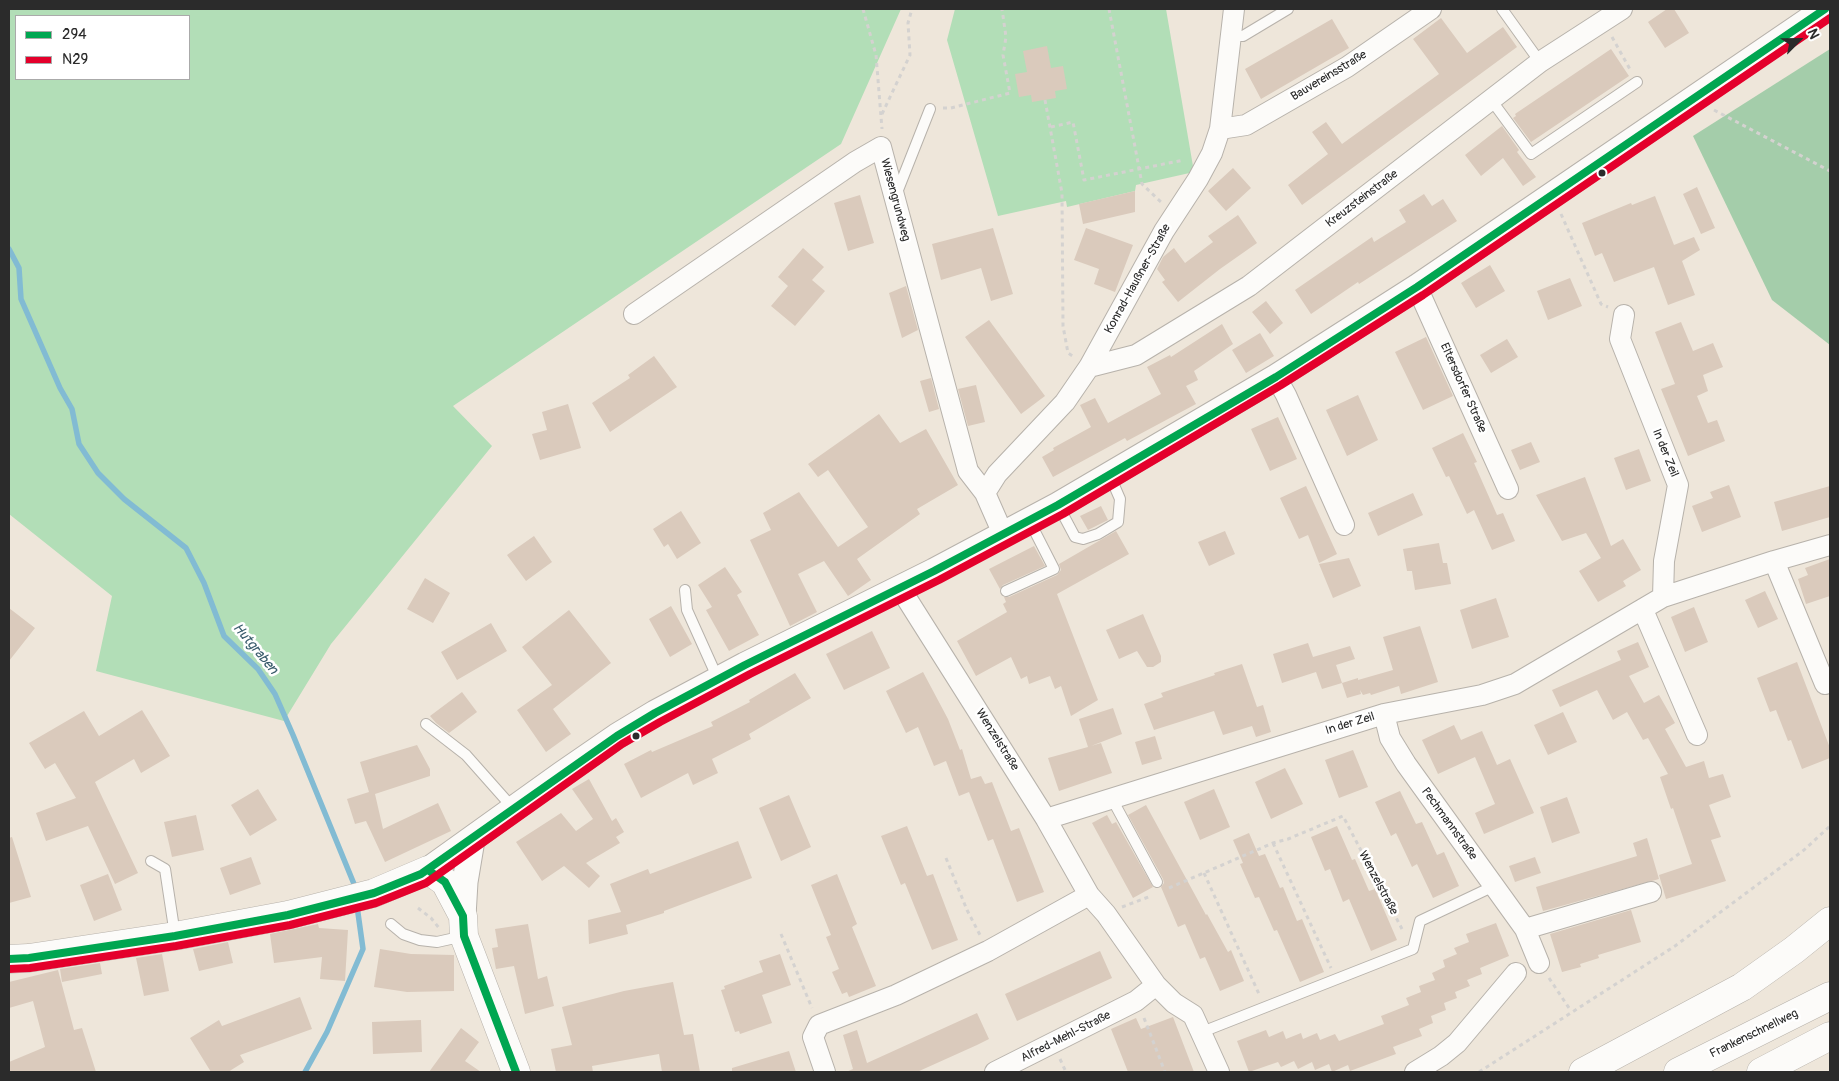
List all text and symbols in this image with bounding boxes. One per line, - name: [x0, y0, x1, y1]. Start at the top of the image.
- legend: [15, 15, 190, 80]
- north arrow: [1774, 15, 1824, 65]
- text: 294: [62, 25, 87, 44]
- text: N: [1804, 26, 1823, 42]
- street label: Bauvereinsstraße: [1288, 48, 1370, 104]
- text: N29: [62, 50, 88, 69]
- street label: Wiesengrundweg: [877, 157, 913, 243]
- street label: Kreuzsteinstraße: [1323, 167, 1401, 231]
- unlabelled marker: [1597, 168, 1607, 178]
- street label: Konrad-Haußner-Straße: [1102, 222, 1174, 336]
- street label: Eltersdorfer Straße: [1437, 341, 1489, 435]
- street label: In der Zeil: [1649, 427, 1681, 479]
- water label: Hutgraben: [229, 620, 281, 678]
- street label: Wenzelstraße: [972, 706, 1022, 774]
- street label: In der Zeil: [1324, 710, 1376, 738]
- unlabelled marker: [631, 731, 641, 741]
- street label: Pechmannstraße: [1418, 785, 1480, 863]
- street label: Wenzelstraße: [1355, 849, 1401, 917]
- street label: Frankenschnellweg: [1708, 1006, 1800, 1062]
- street label: Alfred-Mehl-Straße: [1019, 1008, 1113, 1066]

